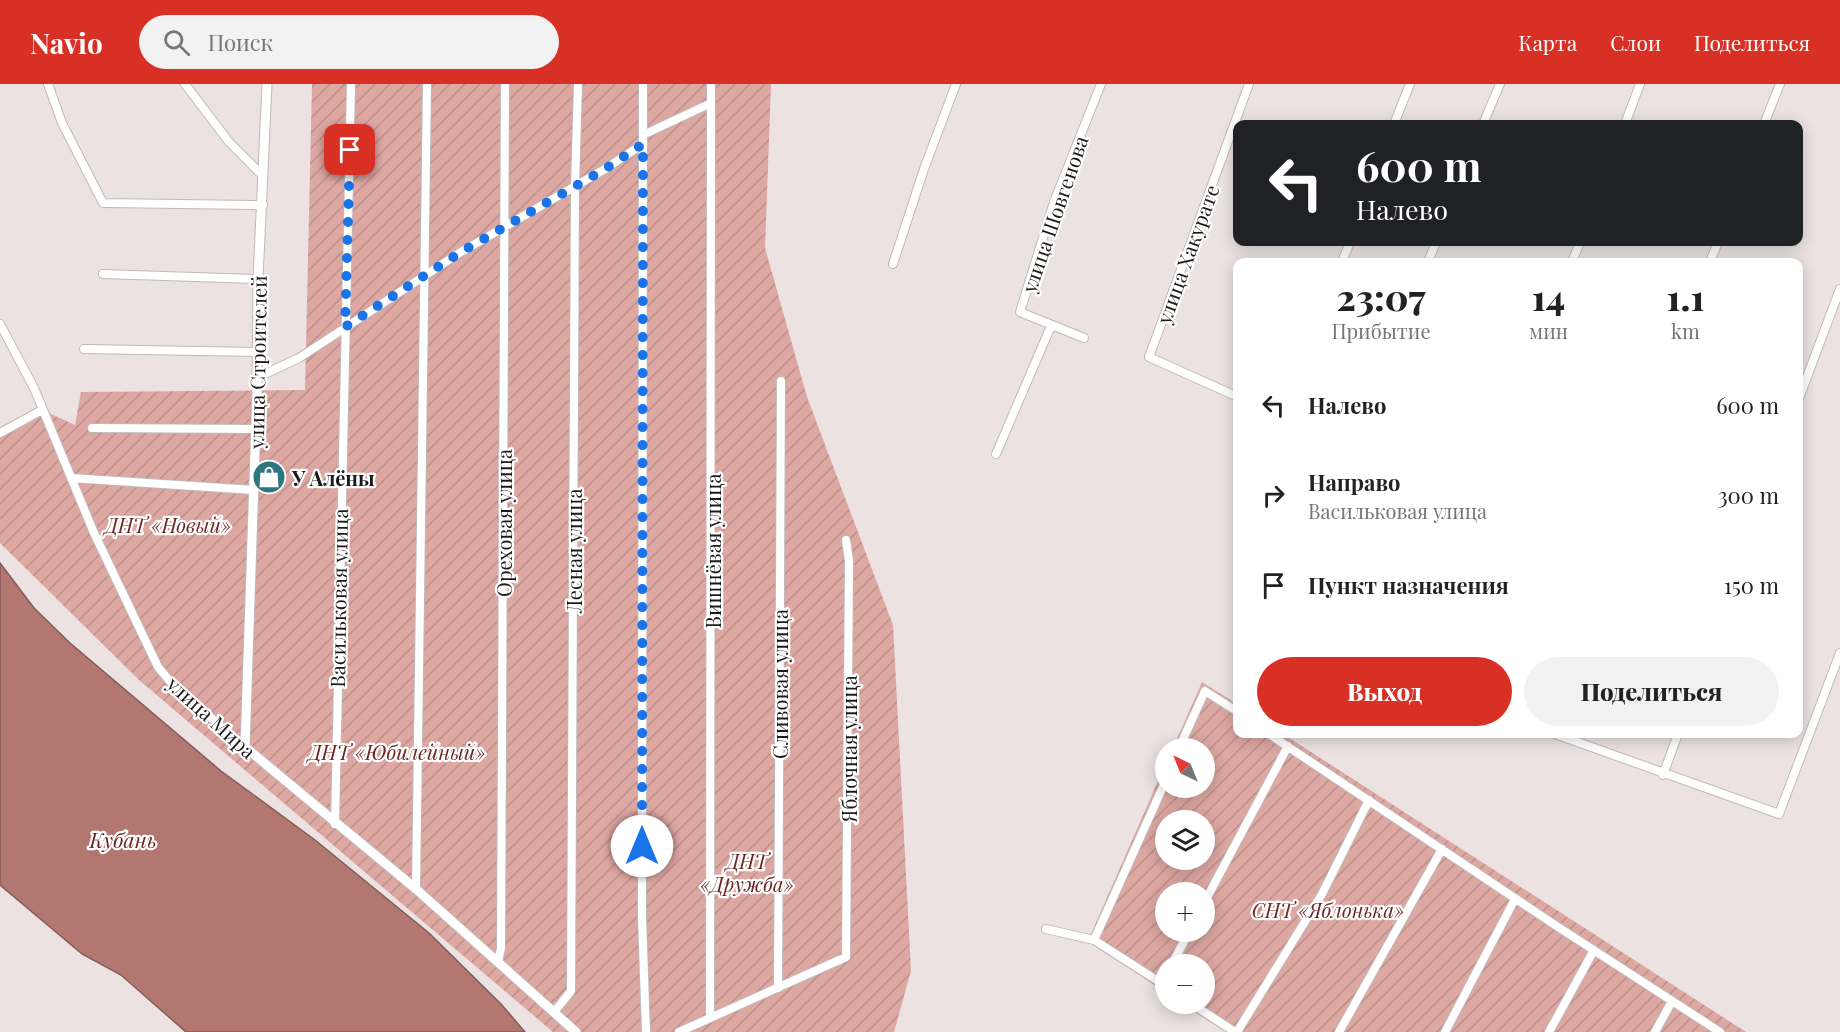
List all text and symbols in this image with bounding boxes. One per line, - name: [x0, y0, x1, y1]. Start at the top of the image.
- search box: [139, 15, 559, 69]
- text: Navio: [30, 24, 103, 61]
- icon: search: [160, 26, 193, 59]
- text: Поиск: [208, 27, 273, 57]
- text: Карта: [1518, 28, 1577, 56]
- text: Слои: [1610, 28, 1661, 56]
- text: Поделиться: [1694, 28, 1810, 56]
- pin: [324, 124, 375, 175]
- street label: улица Шовгенова: [1014, 132, 1093, 297]
- icon: arrive: [333, 133, 366, 166]
- text: 600 m: [1356, 137, 1482, 193]
- icon: left: [1257, 144, 1335, 222]
- street label: улица Хакурате: [1149, 181, 1225, 328]
- text: Налево: [1356, 191, 1448, 227]
- text: 23:07: [1337, 272, 1425, 320]
- text: 14: [1532, 272, 1565, 320]
- text: 1.1: [1667, 272, 1704, 320]
- street label: улица Строителей: [242, 275, 272, 450]
- text: Прибытие: [1332, 317, 1431, 344]
- text: мин: [1529, 317, 1568, 344]
- text: km: [1671, 317, 1700, 344]
- icon: left: [1257, 389, 1290, 422]
- text: Налево: [1308, 390, 1386, 420]
- text: 600 m: [1716, 390, 1779, 420]
- street label: Ореховая улица: [490, 449, 517, 597]
- shop icon: У Алёны: [251, 459, 287, 495]
- place label: У Алёны: [291, 464, 375, 491]
- text: Направо: [1308, 467, 1401, 497]
- street label: Вишнёвая улица: [699, 474, 726, 628]
- icon: right: [1257, 479, 1290, 512]
- text: 300 m: [1718, 480, 1779, 510]
- street label: Лесная улица: [560, 488, 587, 615]
- text: Васильковая улица: [1308, 497, 1487, 524]
- street label: Васильковая улица: [323, 508, 353, 688]
- park label: ДНТ «Новый»: [102, 511, 231, 538]
- icon: arrive: [1257, 569, 1290, 602]
- text: Пункт назначения: [1308, 570, 1509, 600]
- text: 150 m: [1724, 570, 1779, 600]
- street label: Сливовая улица: [766, 609, 793, 759]
- button: Выход: [1257, 657, 1512, 726]
- button: Поделиться: [1524, 657, 1779, 726]
- street label: улица Мира: [161, 669, 262, 764]
- street label: Яблочная улица: [835, 675, 862, 824]
- park label: ДНТ «Юбилейный»: [306, 738, 485, 765]
- north arrow: [1155, 738, 1215, 798]
- map controls: [1155, 738, 1215, 1014]
- button: layers: [1155, 810, 1215, 870]
- position arrow: [610, 814, 674, 878]
- water label: Кубань: [88, 825, 157, 853]
- park label: ДНТ «Дружба»: [700, 847, 794, 897]
- button: +: [1155, 882, 1215, 942]
- park label: СНТ «Яблонька»: [1252, 896, 1404, 923]
- button: −: [1155, 954, 1215, 1014]

